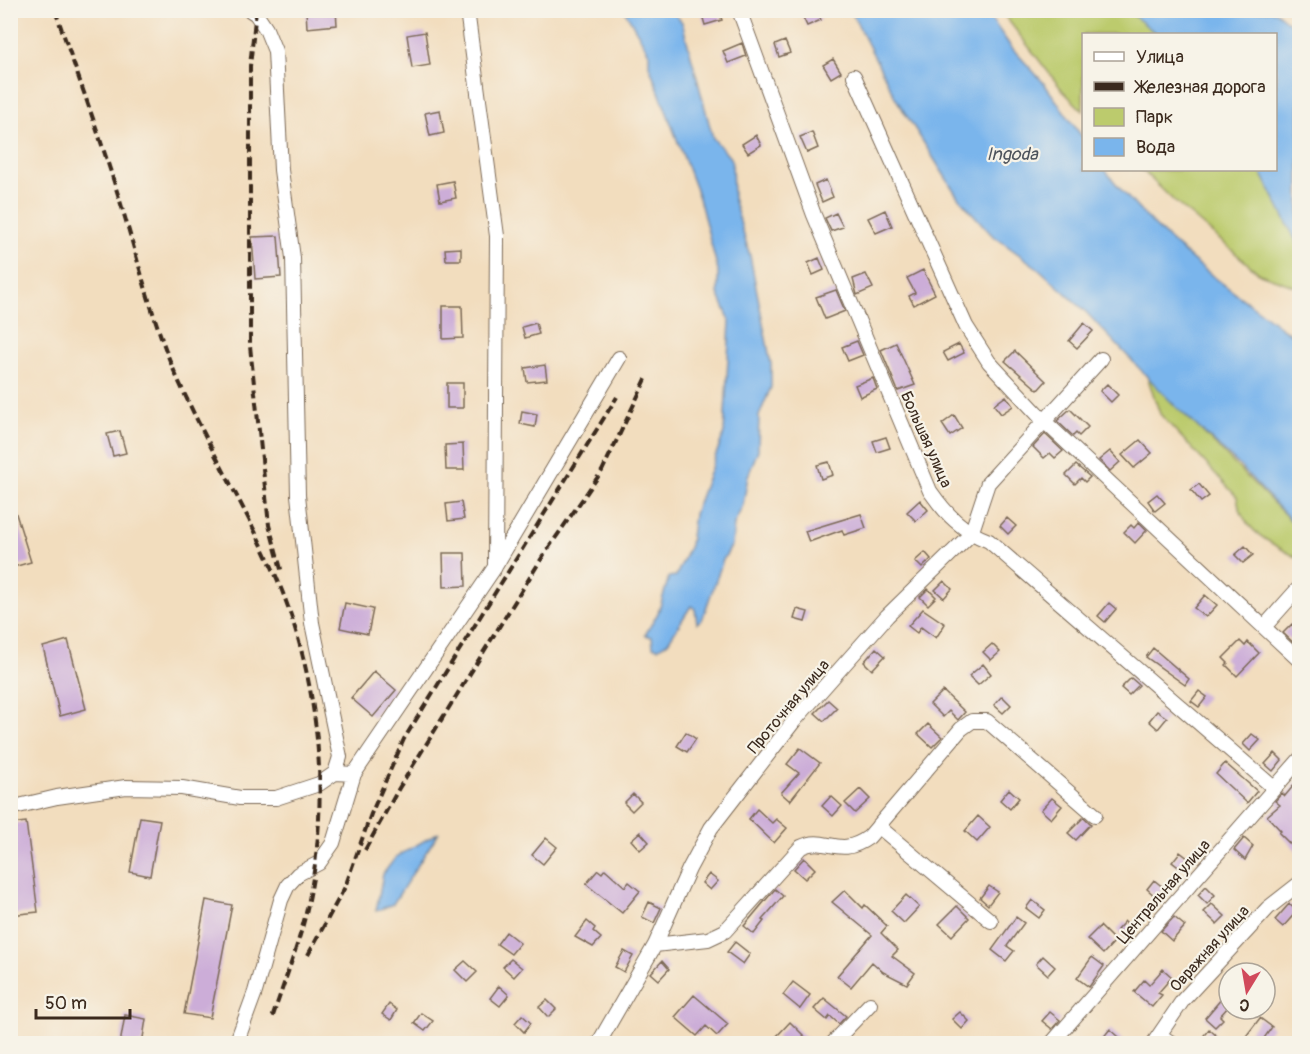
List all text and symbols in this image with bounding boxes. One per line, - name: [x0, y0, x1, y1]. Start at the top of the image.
- legend: [1082, 33, 1277, 171]
- text: Улица: [1136, 46, 1184, 69]
- text: Железная дорога: [1133, 76, 1266, 99]
- text: Парк: [1136, 106, 1173, 129]
- text: Вода: [1136, 136, 1175, 159]
- water label: Ingoda: [986, 143, 1039, 166]
- street label: Большая улица: [896, 388, 956, 491]
- street label: Проточная улица: [744, 656, 834, 758]
- street label: Центральная улица: [1113, 835, 1215, 948]
- street label: Овражная улица: [1166, 901, 1254, 996]
- north arrow: [1217, 961, 1277, 1021]
- scale bar: [36, 982, 130, 1020]
- text: 50 m: [45, 992, 87, 1015]
- text: С: [1237, 994, 1251, 1016]

